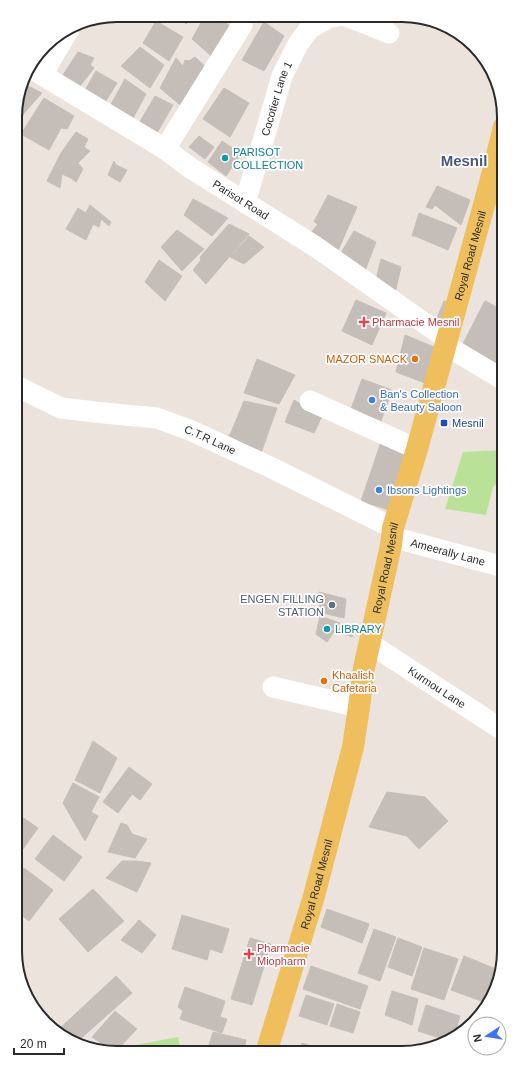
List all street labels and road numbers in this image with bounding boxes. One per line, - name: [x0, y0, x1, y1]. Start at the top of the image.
- street label: Cocotier Lane 1: [259, 59, 294, 137]
- street label: Parisot Road: [211, 178, 271, 222]
- street label: Royal Road Mesnil: [452, 209, 488, 302]
- street label: C.T.R Lane: [183, 423, 238, 456]
- street label: Royal Road Mesnil: [370, 521, 400, 615]
- street label: Ameerally Lane: [410, 536, 487, 568]
- street label: Kurmou Lane: [406, 664, 468, 710]
- street label: Royal Road Mesnil: [298, 838, 335, 930]

